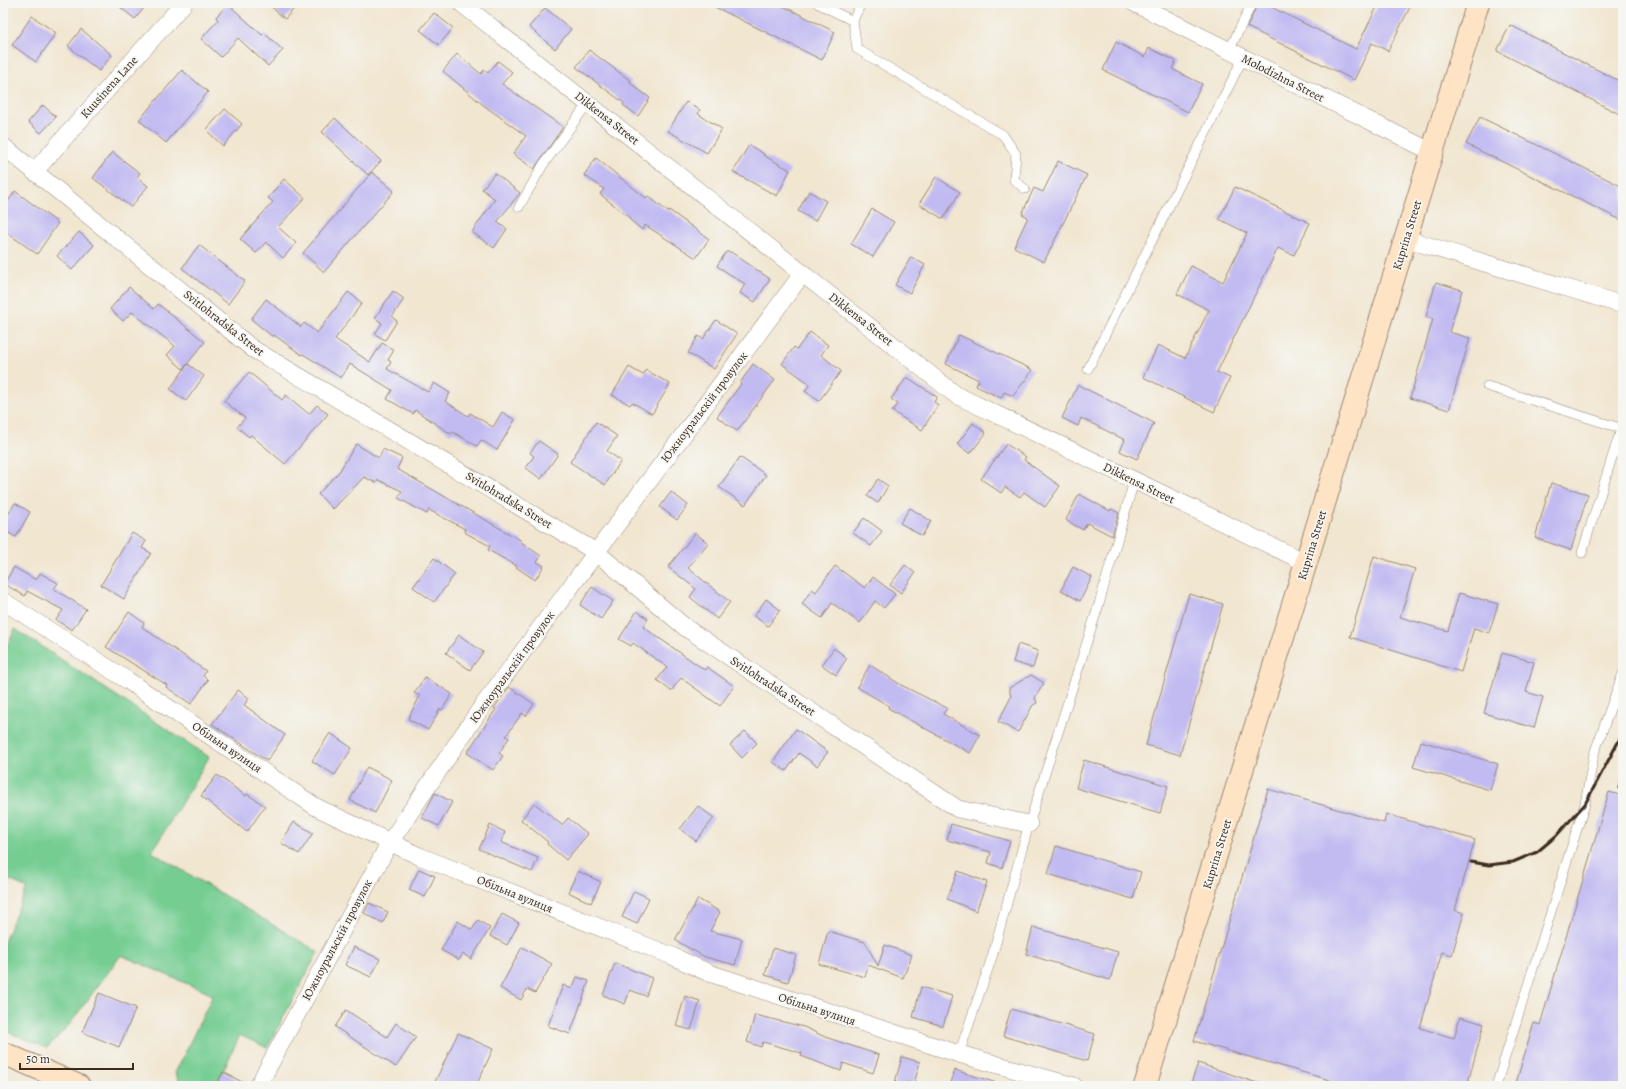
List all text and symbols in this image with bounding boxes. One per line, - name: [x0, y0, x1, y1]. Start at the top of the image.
- street label: Molodizhna Street: [1239, 50, 1327, 106]
- street label: Kuusinena Lane: [77, 52, 141, 122]
- street label: Dikkensa Street: [571, 88, 643, 148]
- street label: Kuprina Street: [1389, 198, 1425, 272]
- street label: Svitlohradska Street: [180, 286, 268, 360]
- street label: Dikkensa Street: [825, 289, 897, 349]
- street label: Южноуральскій провулок: [657, 348, 751, 466]
- street label: Dikkensa Street: [1101, 459, 1177, 507]
- street label: Svitlohradska Street: [463, 468, 555, 532]
- street label: Kuprina Street: [1294, 508, 1330, 582]
- street label: Южноуральскій провулок: [466, 608, 558, 726]
- street label: Svitlohradska Street: [727, 652, 819, 720]
- street label: Обільна вулиця: [189, 718, 265, 776]
- street label: Kuprina Street: [1199, 817, 1235, 891]
- street label: Обільна вулиця: [475, 871, 556, 917]
- street label: Южноуральскій провулок: [298, 877, 376, 1003]
- street label: Обільна вулиця: [776, 989, 858, 1029]
- scale bar: [20, 1045, 133, 1071]
- text: 50 m: [26, 1051, 50, 1067]

